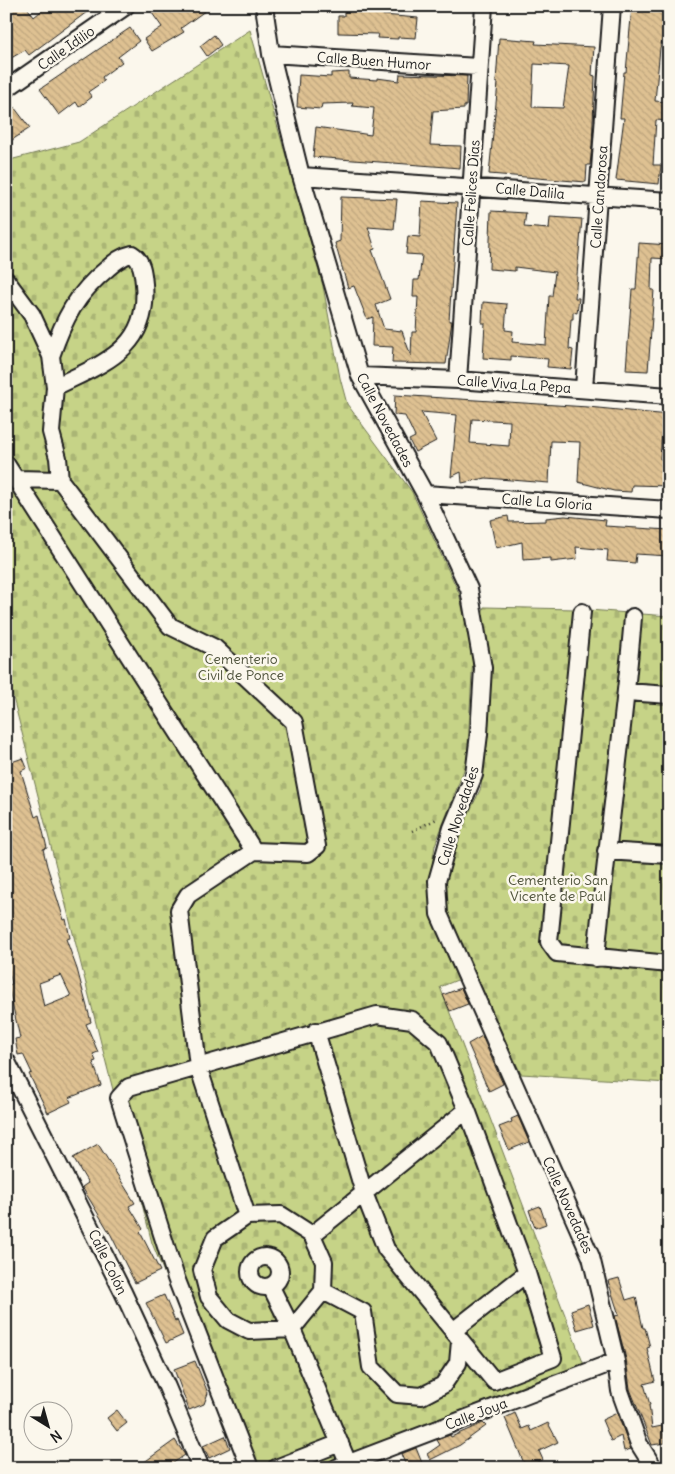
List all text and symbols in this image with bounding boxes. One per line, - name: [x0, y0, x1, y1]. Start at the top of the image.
- street label: Calle Idilio: [34, 22, 98, 74]
- street label: Calle Buen Humor: [316, 48, 432, 74]
- street label: Calle Felices Días: [458, 139, 484, 247]
- street label: Calle Candorosa: [586, 145, 612, 249]
- street label: Calle Dalila: [495, 179, 565, 203]
- street label: Calle Novedades: [353, 370, 417, 470]
- street label: Calle Viva La Pepa: [456, 371, 572, 397]
- street label: Calle La Gloria: [501, 490, 593, 514]
- park label: Cementerio Civil de Ponce: [198, 650, 284, 684]
- street label: Calle Novedades: [433, 764, 483, 868]
- park label: Cementerio San Vicente de Paúl: [508, 871, 608, 905]
- street label: Calle Novedades: [539, 1154, 597, 1256]
- street label: Calle Colón: [85, 1226, 131, 1298]
- street label: Calle Joya: [442, 1394, 510, 1434]
- north arrow: [22, 1402, 72, 1452]
- text: N: [47, 1426, 65, 1446]

